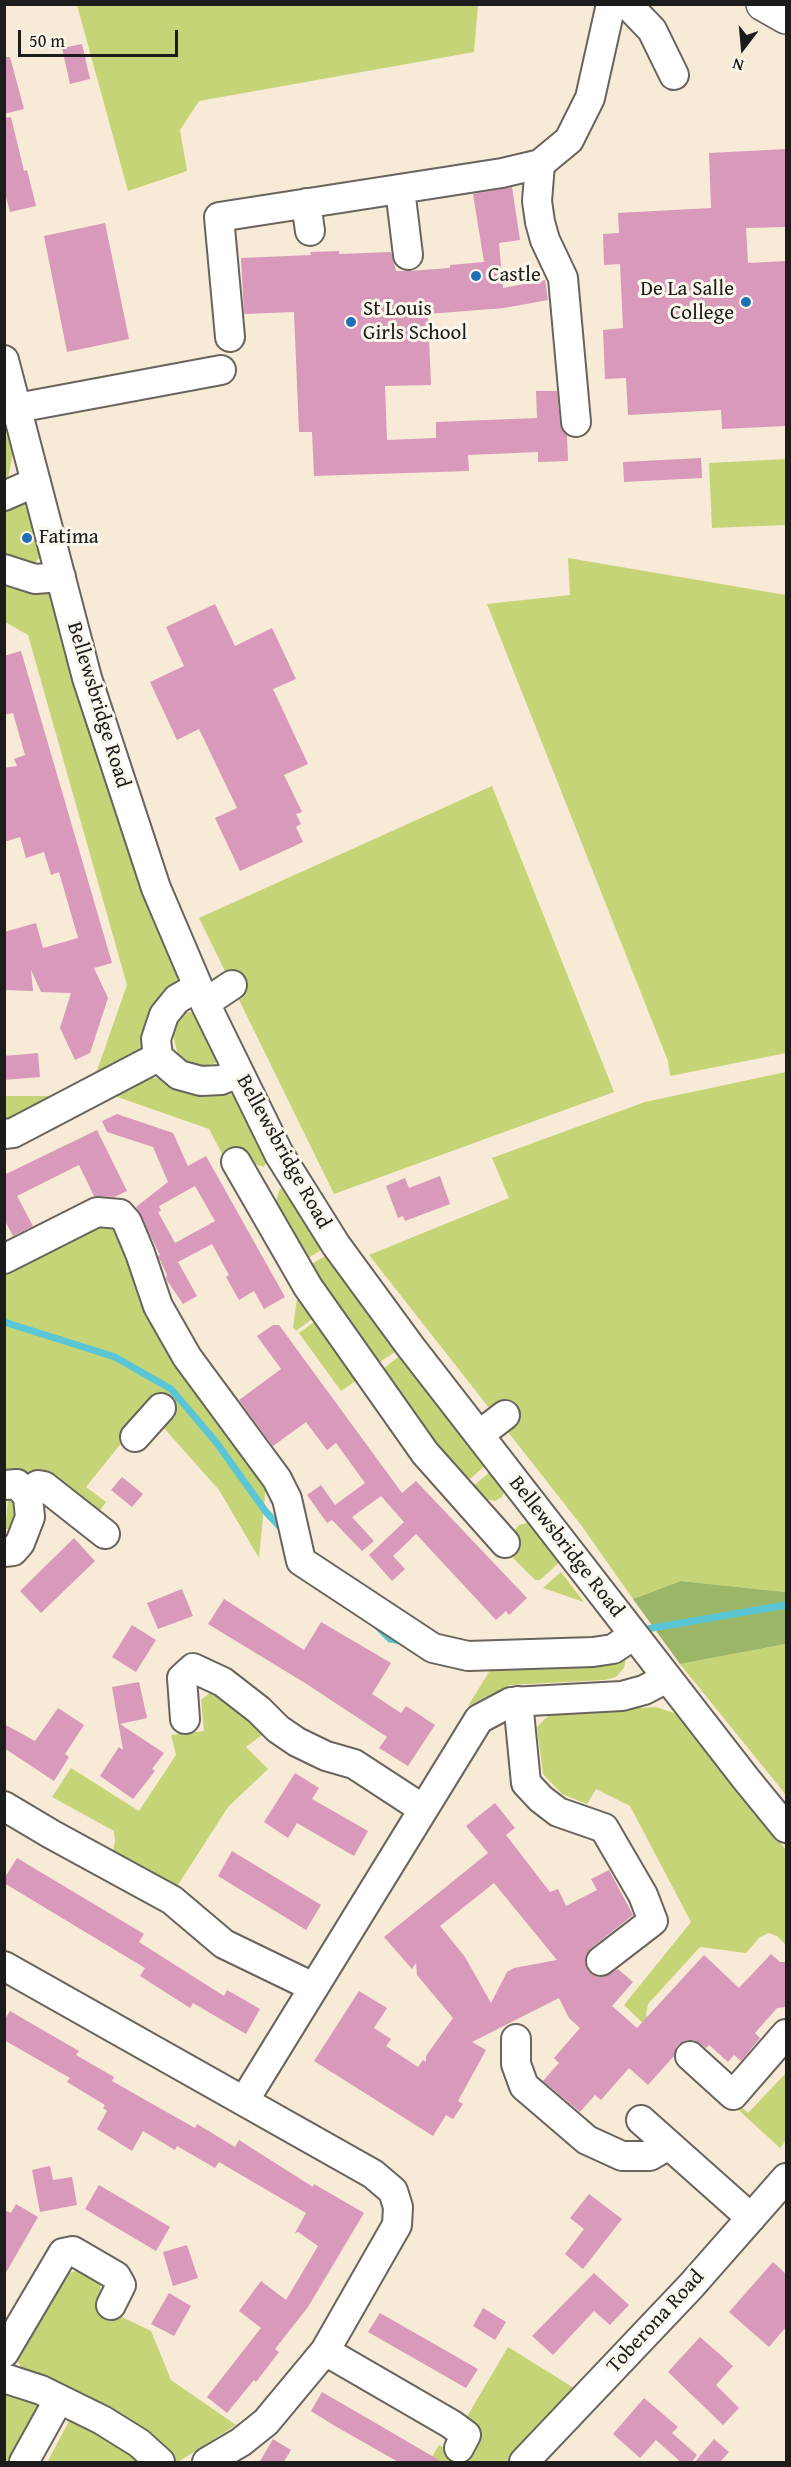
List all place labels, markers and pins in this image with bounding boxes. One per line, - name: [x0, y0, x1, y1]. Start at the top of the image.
- place label: Castle: [488, 263, 541, 289]
- marker: Castle: [469, 269, 483, 283]
- place label: De La Salle College: [640, 277, 734, 327]
- marker: De La Salle College: [739, 295, 753, 309]
- place label: St Louis Girls School: [363, 297, 467, 347]
- marker: St Louis Girls School: [344, 315, 358, 329]
- place label: Fatima: [39, 525, 99, 551]
- marker: Fatima: [20, 531, 34, 545]

